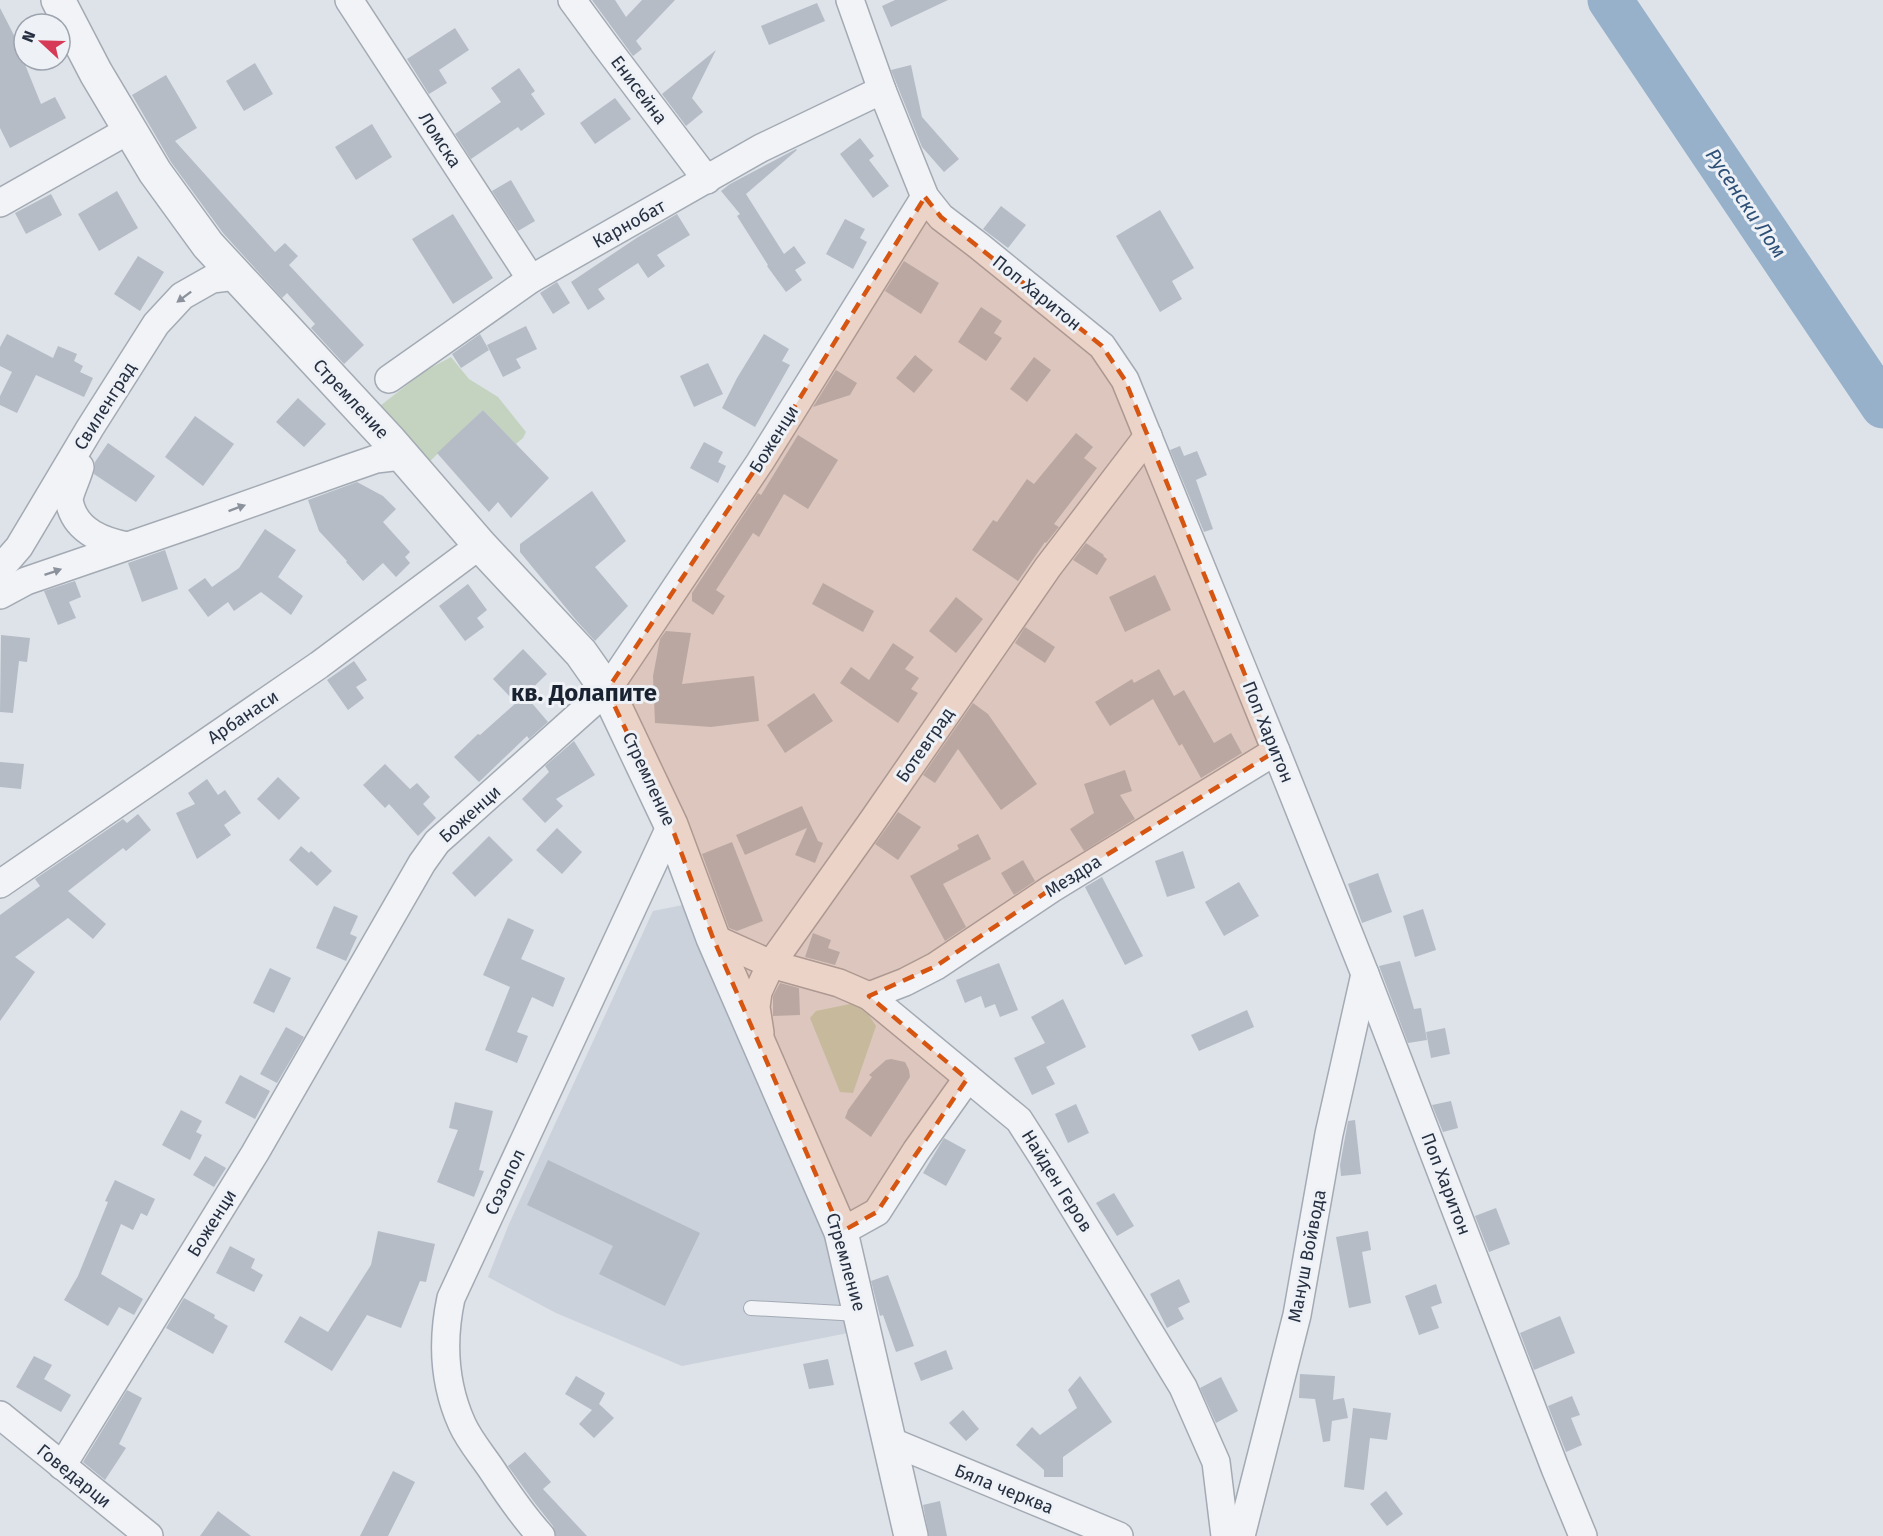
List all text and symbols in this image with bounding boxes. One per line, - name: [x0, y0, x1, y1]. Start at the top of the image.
- north arrow: [12, 12, 72, 72]
- text: N: [18, 28, 39, 45]
- street label: Енисейна: [606, 51, 672, 129]
- street label: Ломска: [414, 108, 466, 172]
- water label: Русенски Лом: [1701, 144, 1791, 262]
- street label: Карнобат: [589, 195, 670, 253]
- street label: Поп Харитон: [988, 251, 1086, 335]
- one-way arrow: [176, 291, 192, 303]
- street label: Стремление: [308, 354, 394, 444]
- street label: Свиленград: [69, 358, 141, 454]
- street label: Боженци: [745, 401, 803, 477]
- one-way arrow: [229, 502, 247, 512]
- one-way arrow: [44, 566, 62, 576]
- street label: Поп Харитон: [1238, 678, 1298, 786]
- district label: кв. Долапите: [511, 679, 657, 707]
- street label: Арбанаси: [203, 685, 283, 749]
- street label: Ботевград: [891, 703, 959, 787]
- street label: Стремление: [618, 728, 680, 830]
- street label: Боженци: [435, 781, 505, 847]
- street label: Мездра: [1041, 850, 1105, 902]
- street label: Найден Геров: [1017, 1126, 1097, 1236]
- street label: Поп Харитон: [1416, 1130, 1476, 1238]
- street label: Созопол: [480, 1145, 530, 1219]
- street label: Боженци: [183, 1185, 241, 1261]
- street label: Мануш Войвода: [1283, 1188, 1331, 1324]
- street label: Стремление: [821, 1210, 871, 1314]
- street label: Говедарци: [32, 1439, 116, 1513]
- street label: Бяла черква: [951, 1459, 1057, 1519]

